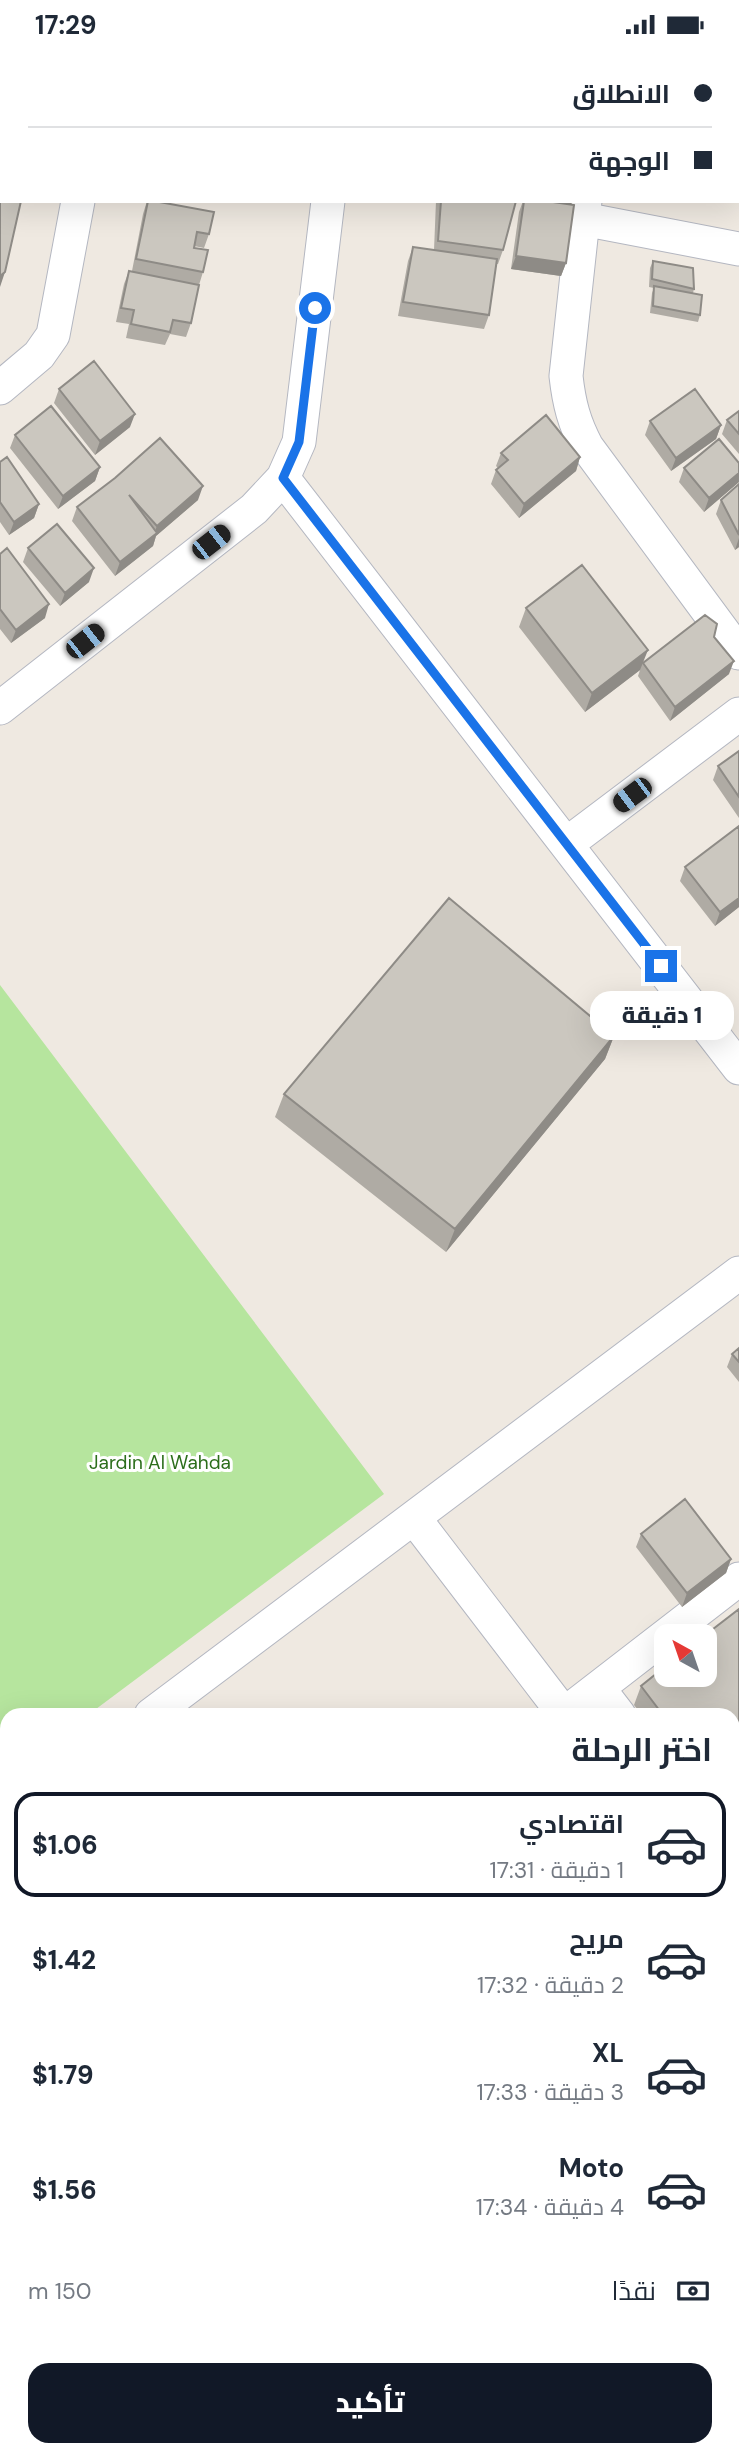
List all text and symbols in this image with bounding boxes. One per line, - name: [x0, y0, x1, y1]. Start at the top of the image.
- text: 17:29: [35, 8, 96, 42]
- text: الانطلاق: [572, 77, 670, 111]
- text: الوجهة: [589, 144, 670, 178]
- route start: [299, 292, 331, 324]
- car: [188, 521, 235, 563]
- car: [62, 620, 109, 662]
- car: [609, 774, 656, 816]
- route end: [645, 950, 677, 982]
- callout: 1 دقيقة: [589, 991, 733, 1039]
- text: 1 دقيقة: [622, 1000, 702, 1030]
- park label: Jardin Al Wahda: [89, 1450, 231, 1475]
- north arrow: [654, 1624, 718, 1687]
- map controls: [654, 1624, 717, 1687]
- text: اختر الرحلة: [571, 1729, 712, 1771]
- text: اقتصادي: [519, 1807, 624, 1841]
- icon: car: [645, 1813, 708, 1876]
- text: $1.06: [32, 1828, 98, 1862]
- text: 1 دقيقة · 17:31: [490, 1855, 624, 1885]
- text: مريح: [569, 1922, 624, 1956]
- icon: car: [645, 1928, 708, 1991]
- text: $1.42: [32, 1943, 96, 1977]
- text: 2 دقيقة · 17:32: [477, 1970, 624, 2000]
- text: XL: [592, 2036, 624, 2070]
- icon: car: [645, 2043, 708, 2106]
- text: $1.79: [32, 2058, 94, 2092]
- text: 3 دقيقة · 17:33: [476, 2077, 624, 2107]
- text: Moto: [559, 2151, 624, 2185]
- icon: car: [645, 2158, 708, 2221]
- text: $1.56: [32, 2173, 97, 2207]
- text: 4 دقيقة · 17:34: [476, 2192, 624, 2222]
- icon: cash: [674, 2272, 712, 2310]
- text: نقدًا: [612, 2274, 656, 2308]
- text: 150 m: [28, 2276, 92, 2306]
- button: تأكيد: [28, 2363, 712, 2443]

